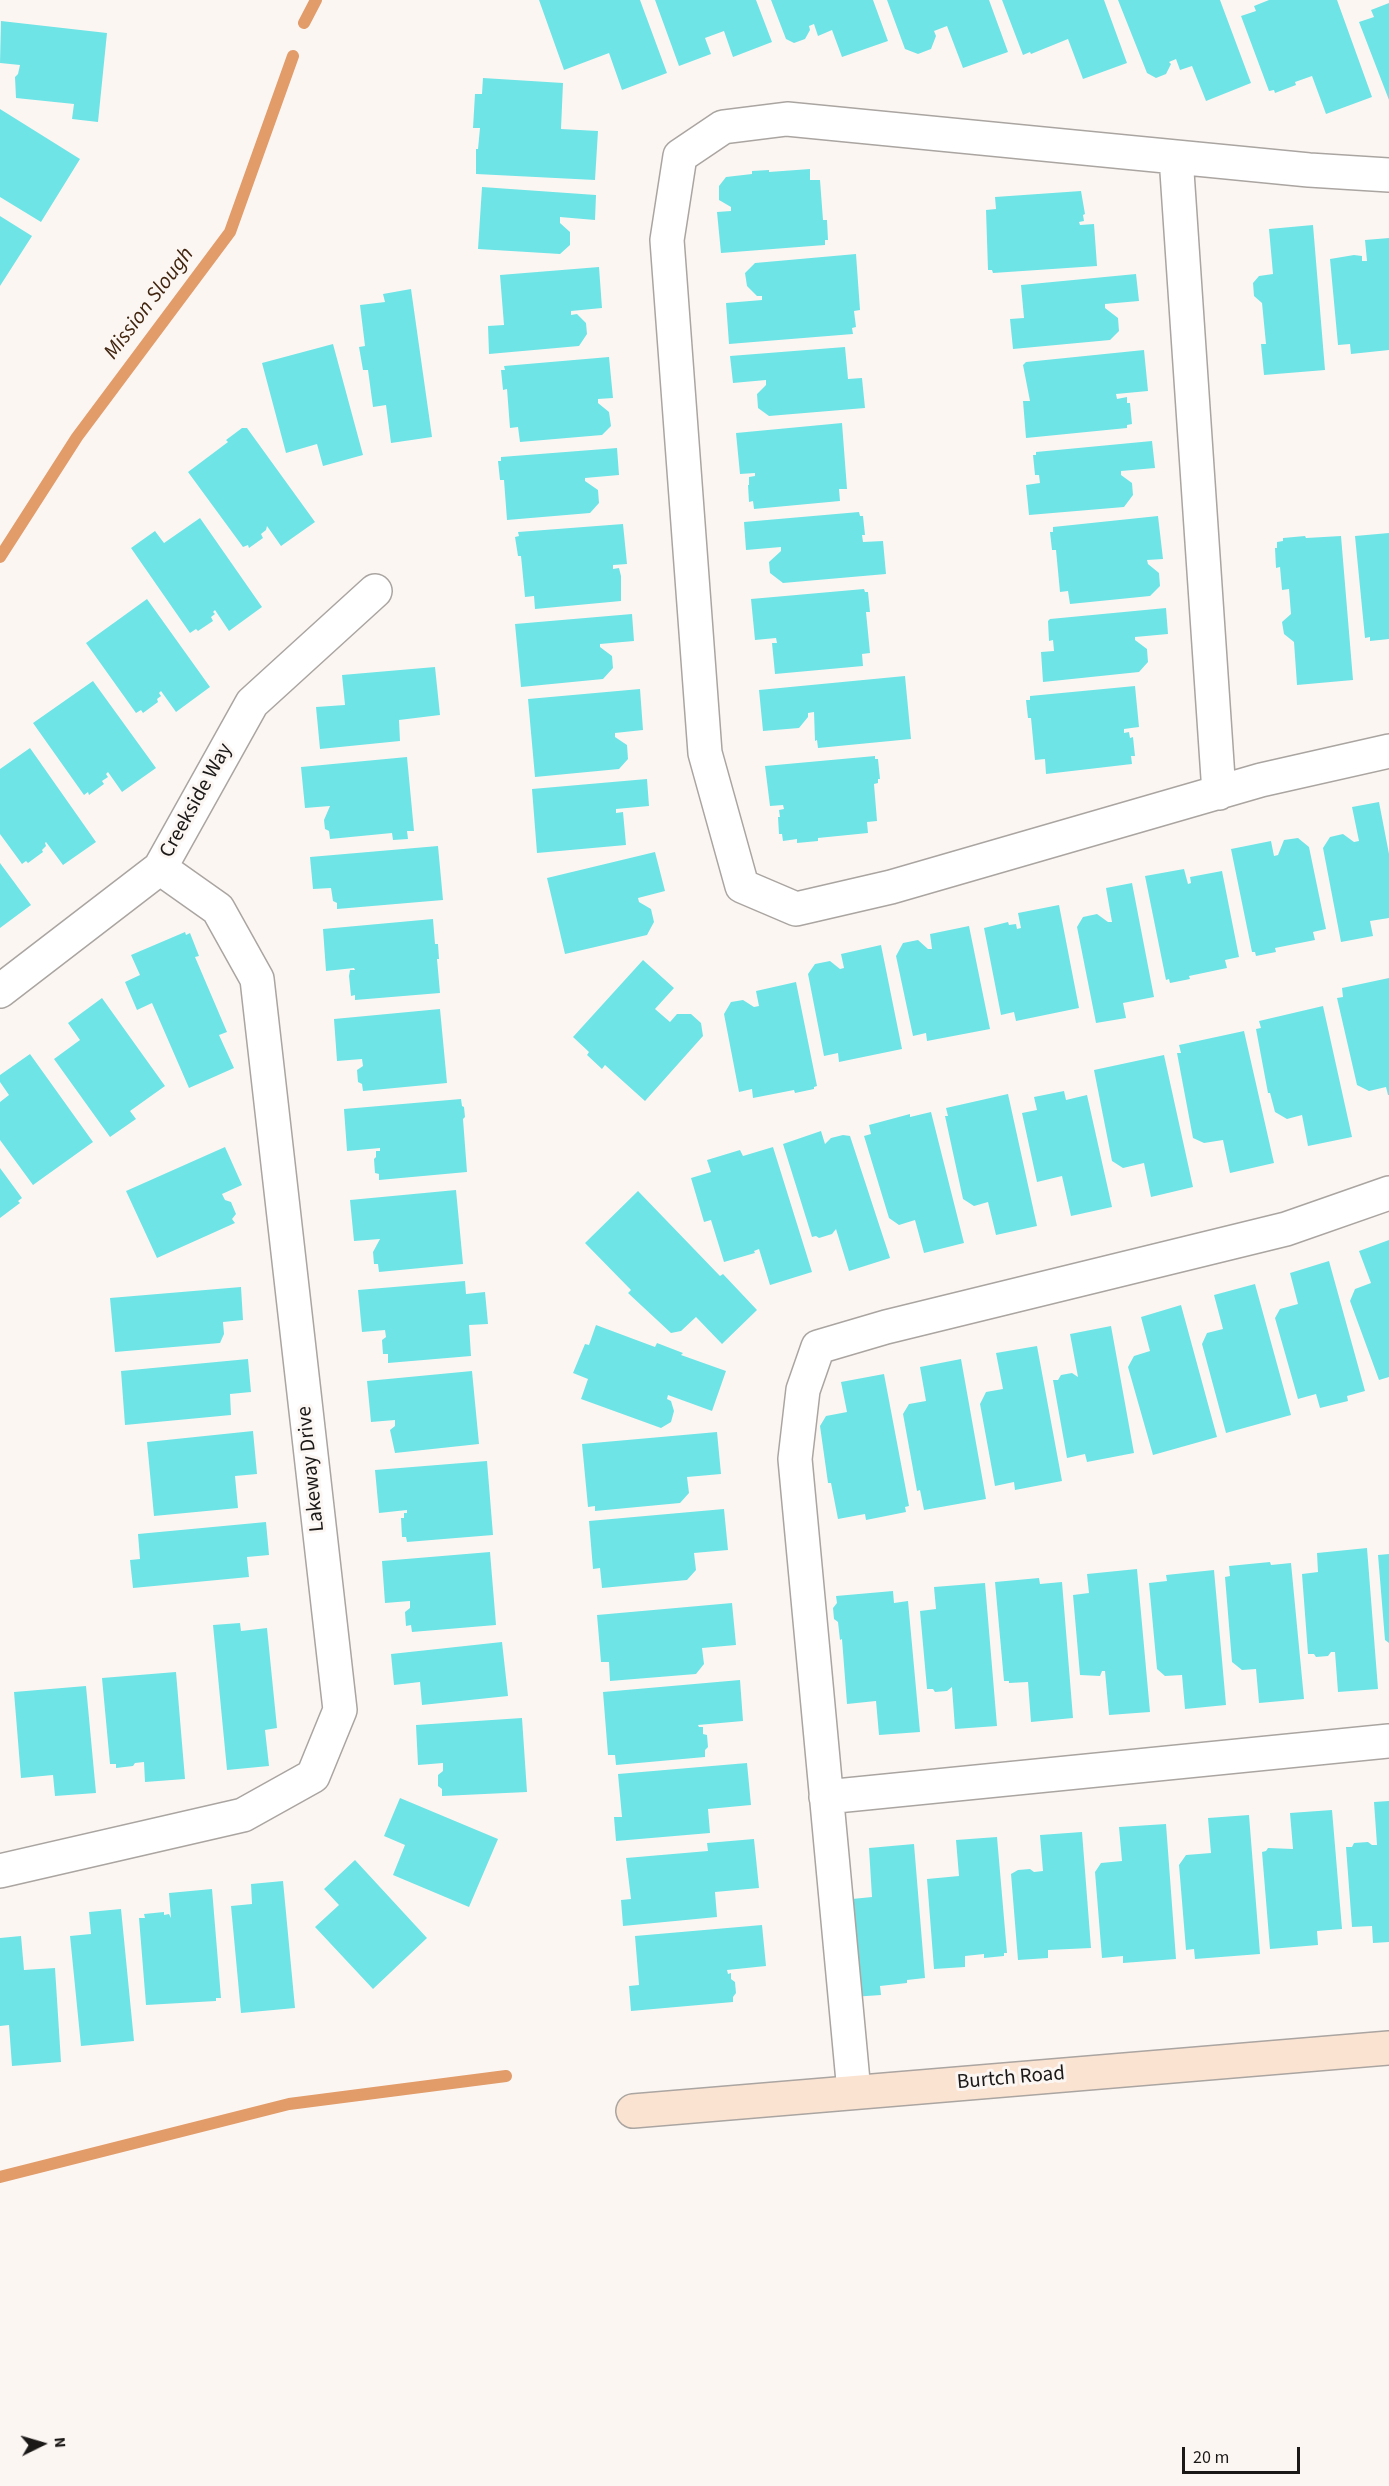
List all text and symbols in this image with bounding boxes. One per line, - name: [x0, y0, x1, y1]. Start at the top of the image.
- water label: Mission Slough: [99, 243, 201, 365]
- street label: Creekside Way: [155, 739, 239, 863]
- street label: Lakeway Drive: [293, 1405, 331, 1533]
- street label: Burtch Road: [956, 2062, 1066, 2096]
- north arrow: [12, 2414, 72, 2474]
- scale bar: [1185, 2435, 1304, 2473]
- text: N: [49, 2436, 71, 2449]
- text: 20 m: [1193, 2445, 1229, 2470]

